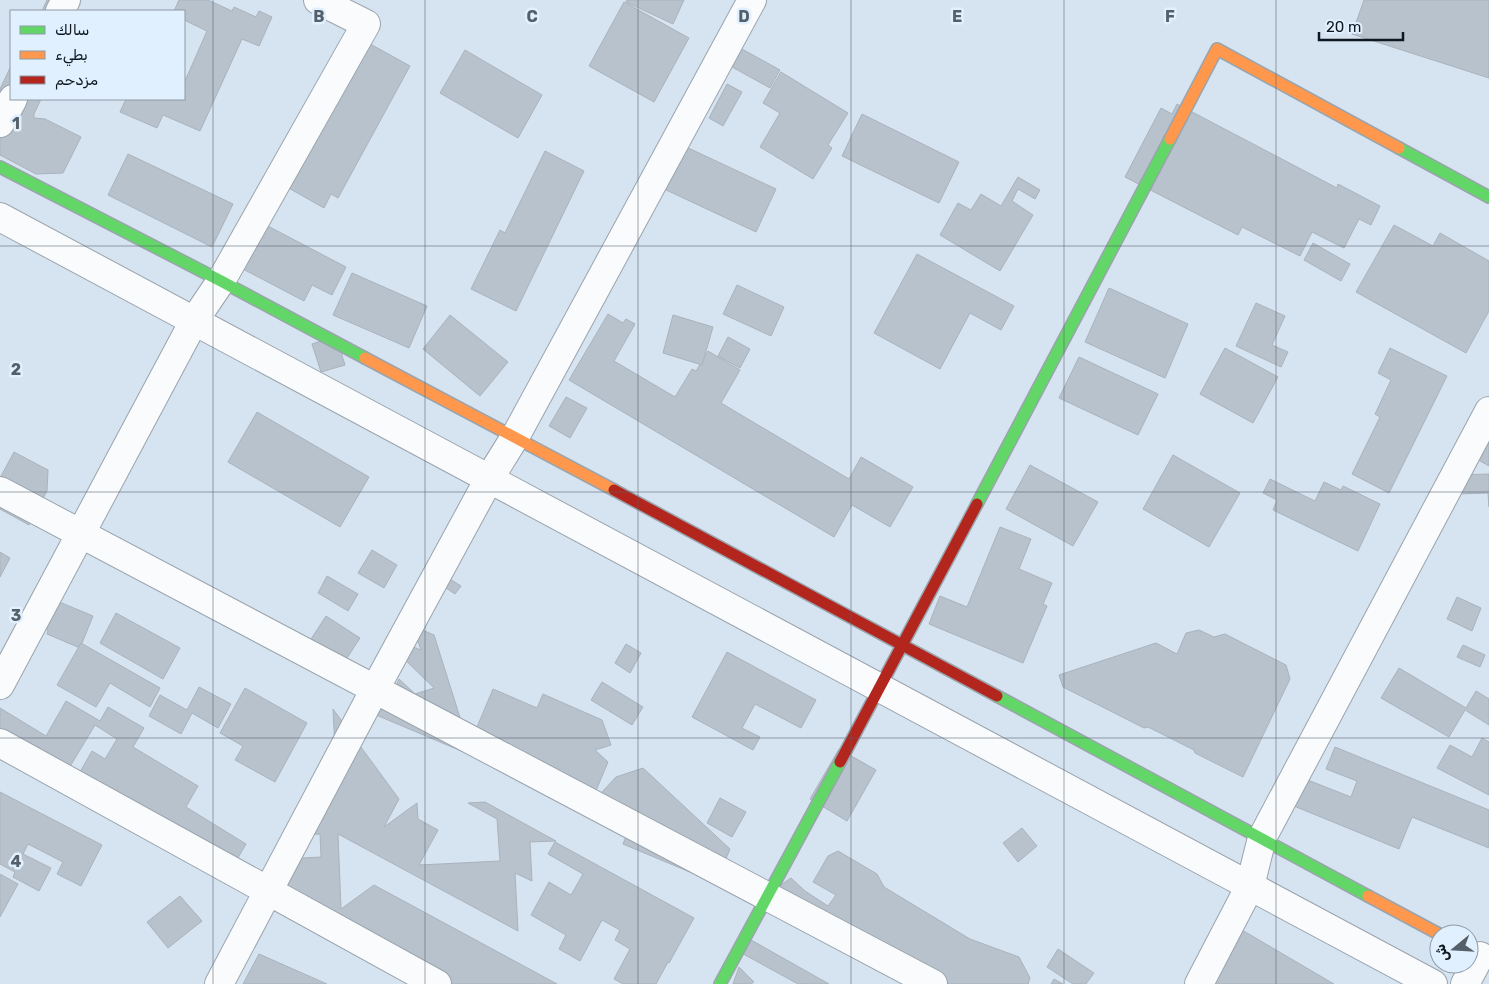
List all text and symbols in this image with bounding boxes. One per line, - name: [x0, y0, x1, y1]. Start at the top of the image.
- text: B: [313, 7, 325, 26]
- text: C: [526, 7, 538, 26]
- text: D: [738, 7, 750, 26]
- text: E: [952, 7, 962, 26]
- text: F: [1165, 7, 1175, 26]
- legend: [10, 10, 185, 100]
- scale bar: [1319, 10, 1403, 42]
- text: 20 m: [1326, 18, 1361, 36]
- text: سالك: [55, 21, 90, 39]
- text: بطيء: [55, 46, 88, 67]
- text: مزدحم: [55, 71, 98, 90]
- text: 1: [12, 114, 20, 133]
- text: 2: [11, 360, 21, 379]
- text: 3: [11, 606, 21, 625]
- text: 4: [11, 852, 22, 871]
- north arrow: [1429, 924, 1479, 974]
- text: ش: [1431, 942, 1453, 964]

